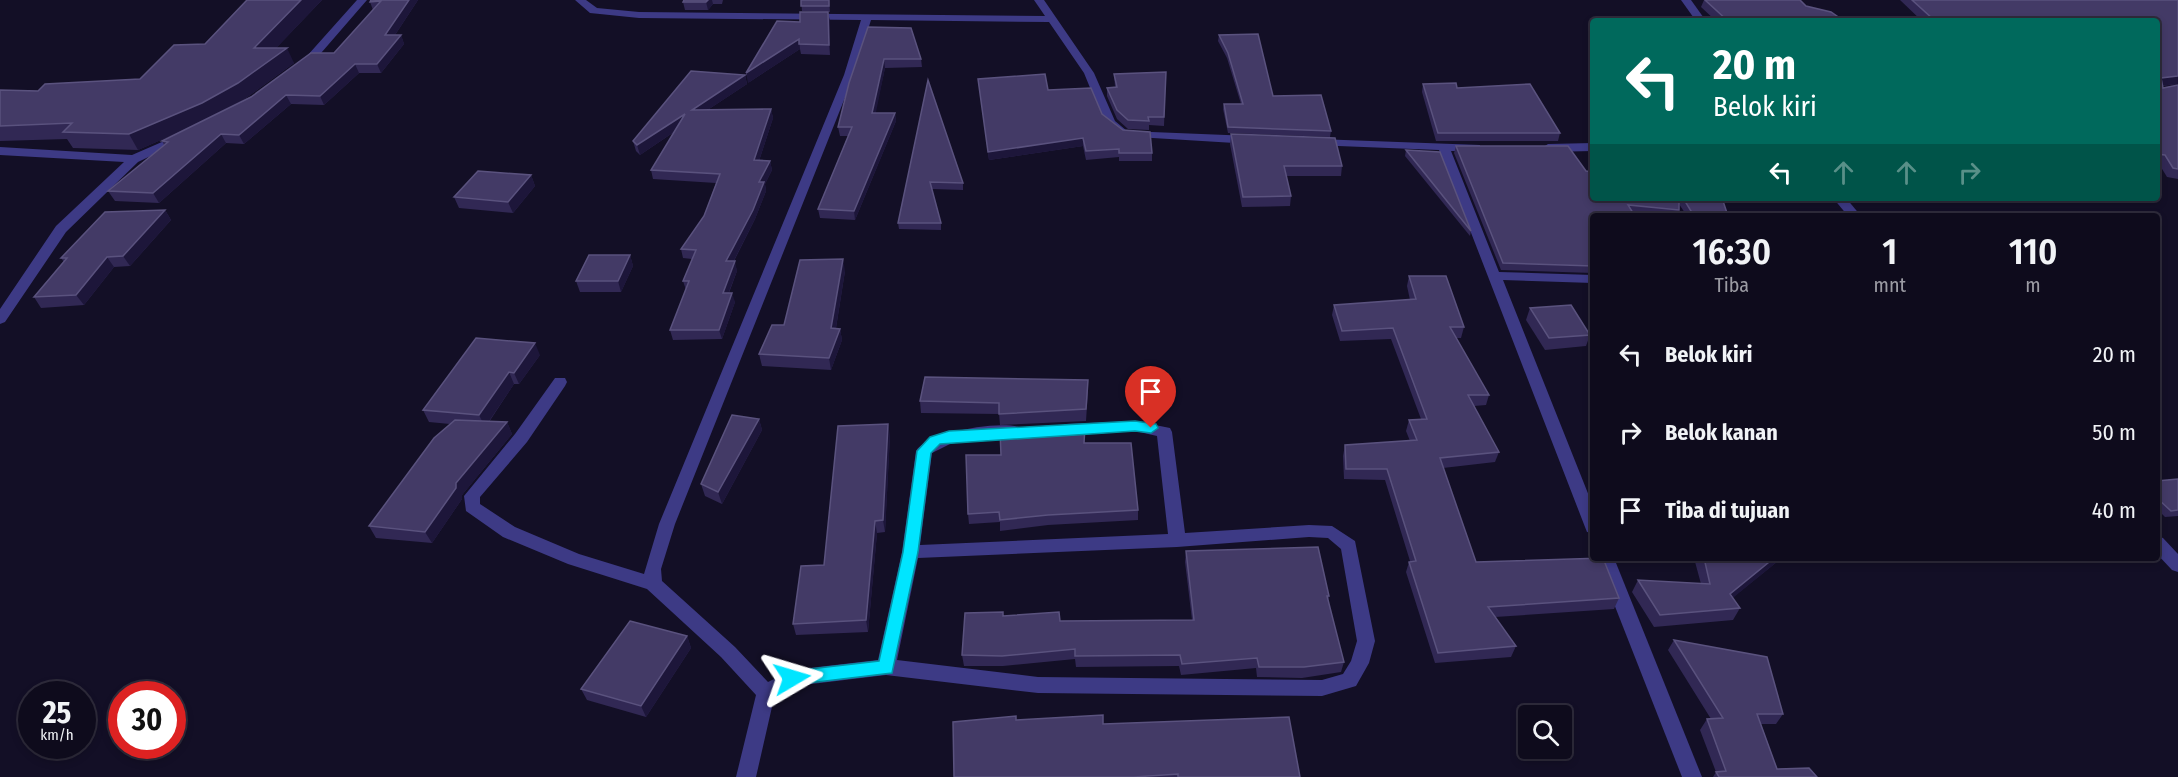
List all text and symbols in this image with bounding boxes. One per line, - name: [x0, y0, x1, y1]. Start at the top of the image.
- text: 20 m: [1713, 40, 1796, 90]
- icon: left: [1614, 42, 1692, 120]
- text: Belok kiri: [1713, 91, 1817, 123]
- icon: left: [1764, 156, 1797, 189]
- icon: ahead: [1827, 156, 1860, 189]
- icon: ahead: [1890, 156, 1923, 189]
- icon: right: [1953, 156, 1986, 189]
- text: 16:30: [1693, 230, 1771, 274]
- text: 1: [1882, 230, 1897, 274]
- text: 110: [2009, 230, 2057, 274]
- text: Tiba: [1715, 273, 1749, 297]
- text: mnt: [1874, 273, 1906, 297]
- text: m: [2025, 273, 2041, 297]
- icon: left: [1614, 338, 1647, 371]
- text: Belok kiri: [1665, 341, 1753, 368]
- text: 20 m: [2093, 341, 2136, 368]
- pin: [1125, 366, 1176, 428]
- icon: arrive: [1134, 375, 1167, 408]
- icon: right: [1614, 416, 1647, 449]
- text: Belok kanan: [1665, 419, 1778, 446]
- text: 50 m: [2092, 419, 2136, 446]
- icon: arrive: [1614, 494, 1647, 527]
- text: Tiba di tujuan: [1665, 497, 1790, 524]
- text: 40 m: [2092, 497, 2136, 524]
- position arrow: [760, 646, 824, 710]
- speed limit sign: 30: [108, 681, 186, 759]
- text: 25: [43, 695, 71, 731]
- map controls: [1518, 705, 1572, 759]
- button: search: [1518, 705, 1572, 759]
- text: km/h: [40, 726, 74, 744]

